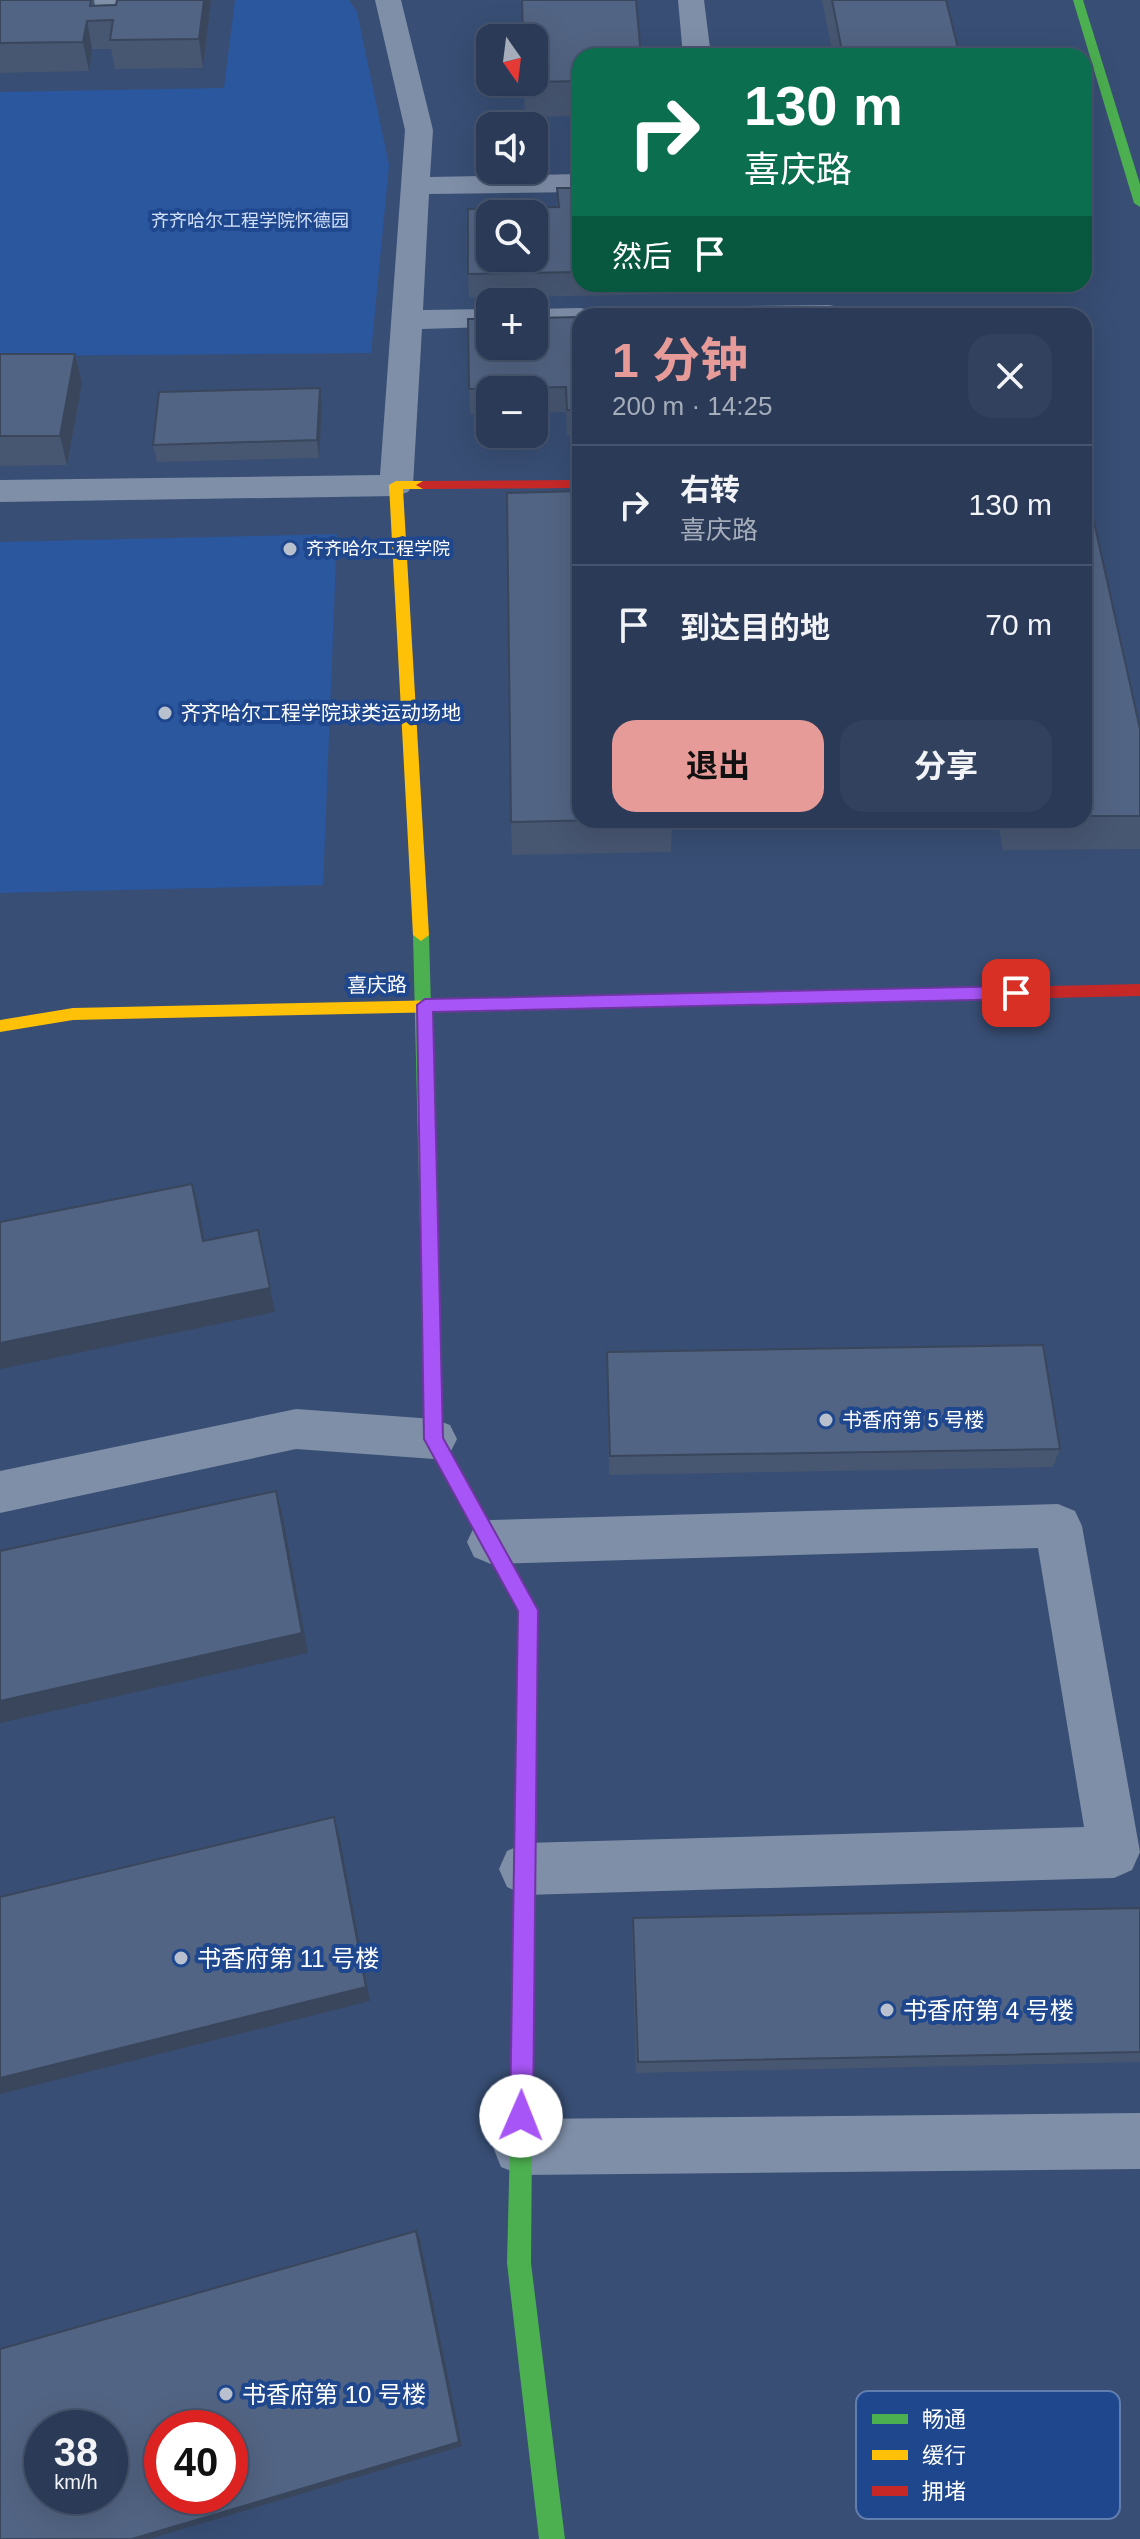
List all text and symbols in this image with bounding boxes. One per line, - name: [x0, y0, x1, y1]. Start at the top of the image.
- north arrow: [476, 24, 548, 96]
- map controls: [476, 24, 548, 448]
- text: 130 m: [744, 74, 903, 137]
- icon: right: [612, 80, 716, 184]
- button: sound: [476, 112, 548, 184]
- text: 喜庆路: [744, 149, 852, 190]
- button: search: [476, 200, 548, 272]
- park label: 齐齐哈尔工程学院怀德园: [151, 211, 349, 231]
- icon: arrive: [688, 232, 732, 276]
- text: 然后: [612, 240, 672, 273]
- button: +: [476, 288, 548, 360]
- text: 1 分钟: [612, 334, 748, 387]
- button: close: [968, 334, 1052, 418]
- button: −: [476, 376, 548, 448]
- text: 200 m · 14:25: [612, 391, 772, 421]
- text: 右转: [680, 473, 740, 506]
- icon: right: [612, 483, 656, 527]
- text: 130 m: [969, 488, 1052, 521]
- text: 喜庆路: [680, 515, 758, 545]
- place label: 齐齐哈尔工程学院: [306, 539, 450, 559]
- marker: 齐齐哈尔工程学院: [281, 540, 299, 558]
- icon: arrive: [612, 603, 656, 647]
- text: 70 m: [985, 608, 1052, 641]
- text: 到达目的地: [680, 611, 830, 644]
- place label: 齐齐哈尔工程学院球类运动场地: [181, 702, 461, 724]
- marker: 齐齐哈尔工程学院球类运动场地: [156, 704, 174, 722]
- button: 退出: [612, 720, 824, 812]
- button: 分享: [840, 720, 1052, 812]
- pin: [982, 959, 1050, 1027]
- icon: arrive: [994, 971, 1038, 1015]
- street label: 喜庆路: [347, 973, 407, 997]
- place label: 书香府第 5 号楼: [842, 1409, 984, 1431]
- marker: 书香府第 5 号楼: [817, 1411, 835, 1429]
- place label: 书香府第 11 号楼: [197, 1945, 379, 1972]
- marker: 书香府第 11 号楼: [172, 1949, 190, 1967]
- place label: 书香府第 4 号楼: [903, 1997, 1074, 2024]
- marker: 书香府第 4 号楼: [878, 2001, 896, 2019]
- position arrow: [479, 2074, 563, 2158]
- place label: 书香府第 10 号楼: [242, 2381, 426, 2408]
- marker: 书香府第 10 号楼: [217, 2385, 235, 2403]
- legend: [856, 2391, 1120, 2519]
- text: 畅通: [922, 2407, 966, 2432]
- speed limit sign: 40: [144, 2410, 248, 2514]
- text: 38: [54, 2430, 98, 2474]
- text: 缓行: [922, 2443, 966, 2468]
- text: km/h: [54, 2471, 98, 2493]
- text: 拥堵: [922, 2479, 966, 2504]

